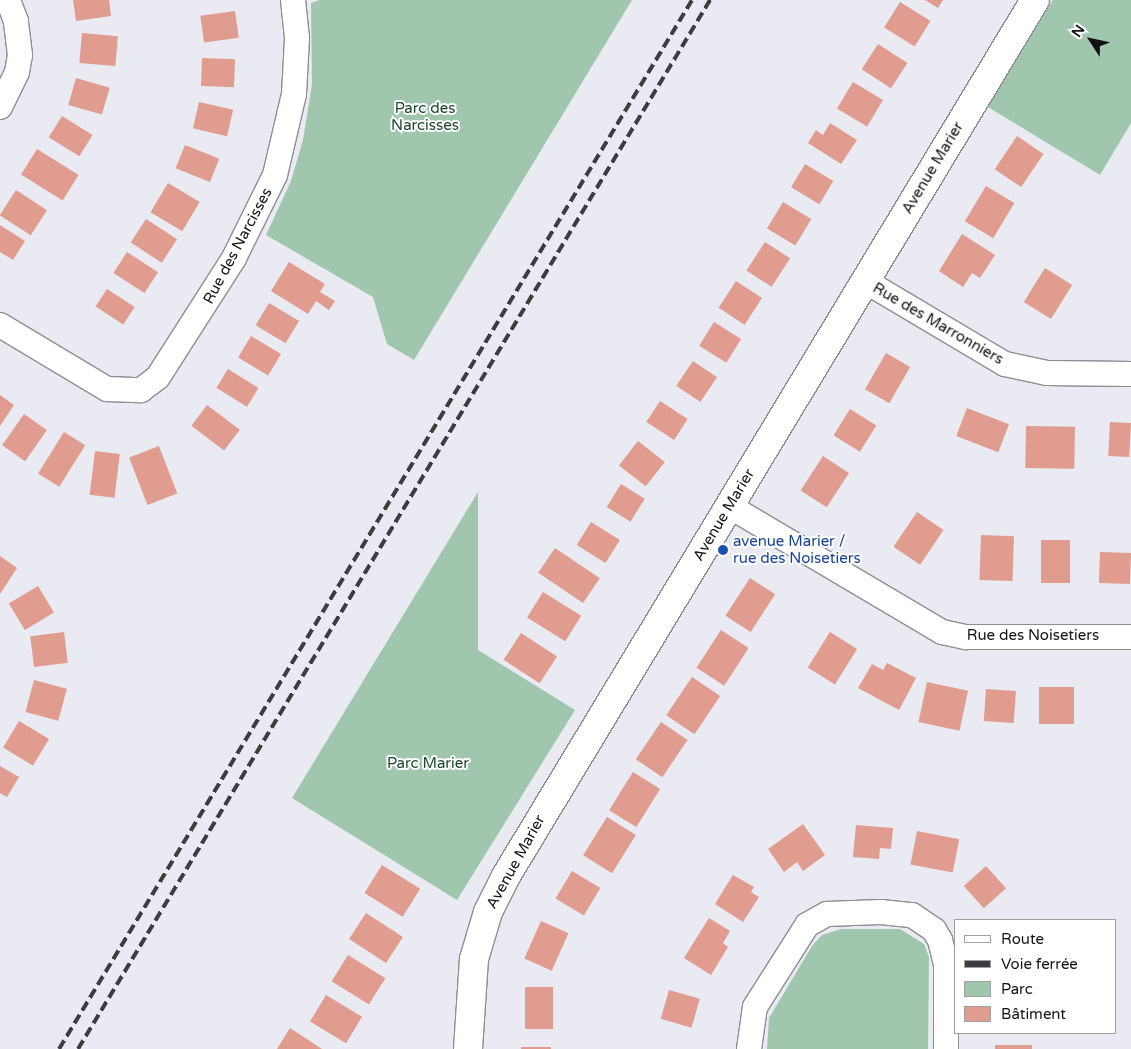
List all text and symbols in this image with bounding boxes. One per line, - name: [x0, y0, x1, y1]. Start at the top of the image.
- north arrow: [1066, 15, 1116, 65]
- text: N: [1068, 22, 1088, 41]
- park label: Parc des Narcisses: [391, 99, 459, 134]
- street label: Avenue Marier: [898, 119, 968, 217]
- street label: Rue des Narcisses: [200, 185, 276, 307]
- street label: Rue des Marronniers: [869, 279, 1007, 369]
- street label: Avenue Marier: [689, 466, 759, 564]
- place label: avenue Marier / rue des Noisetiers: [733, 532, 861, 567]
- marker: avenue Marier / rue des Noisetiers: [717, 544, 729, 556]
- street label: Rue des Noisetiers: [967, 627, 1099, 645]
- park label: Parc Marier: [387, 755, 469, 773]
- street label: Avenue Marier: [483, 812, 549, 912]
- legend: [954, 919, 1116, 1034]
- text: Route: [1001, 930, 1044, 948]
- text: Voie ferrée: [1001, 955, 1078, 973]
- text: Parc: [1001, 980, 1033, 998]
- text: Bâtiment: [1001, 1005, 1066, 1023]

